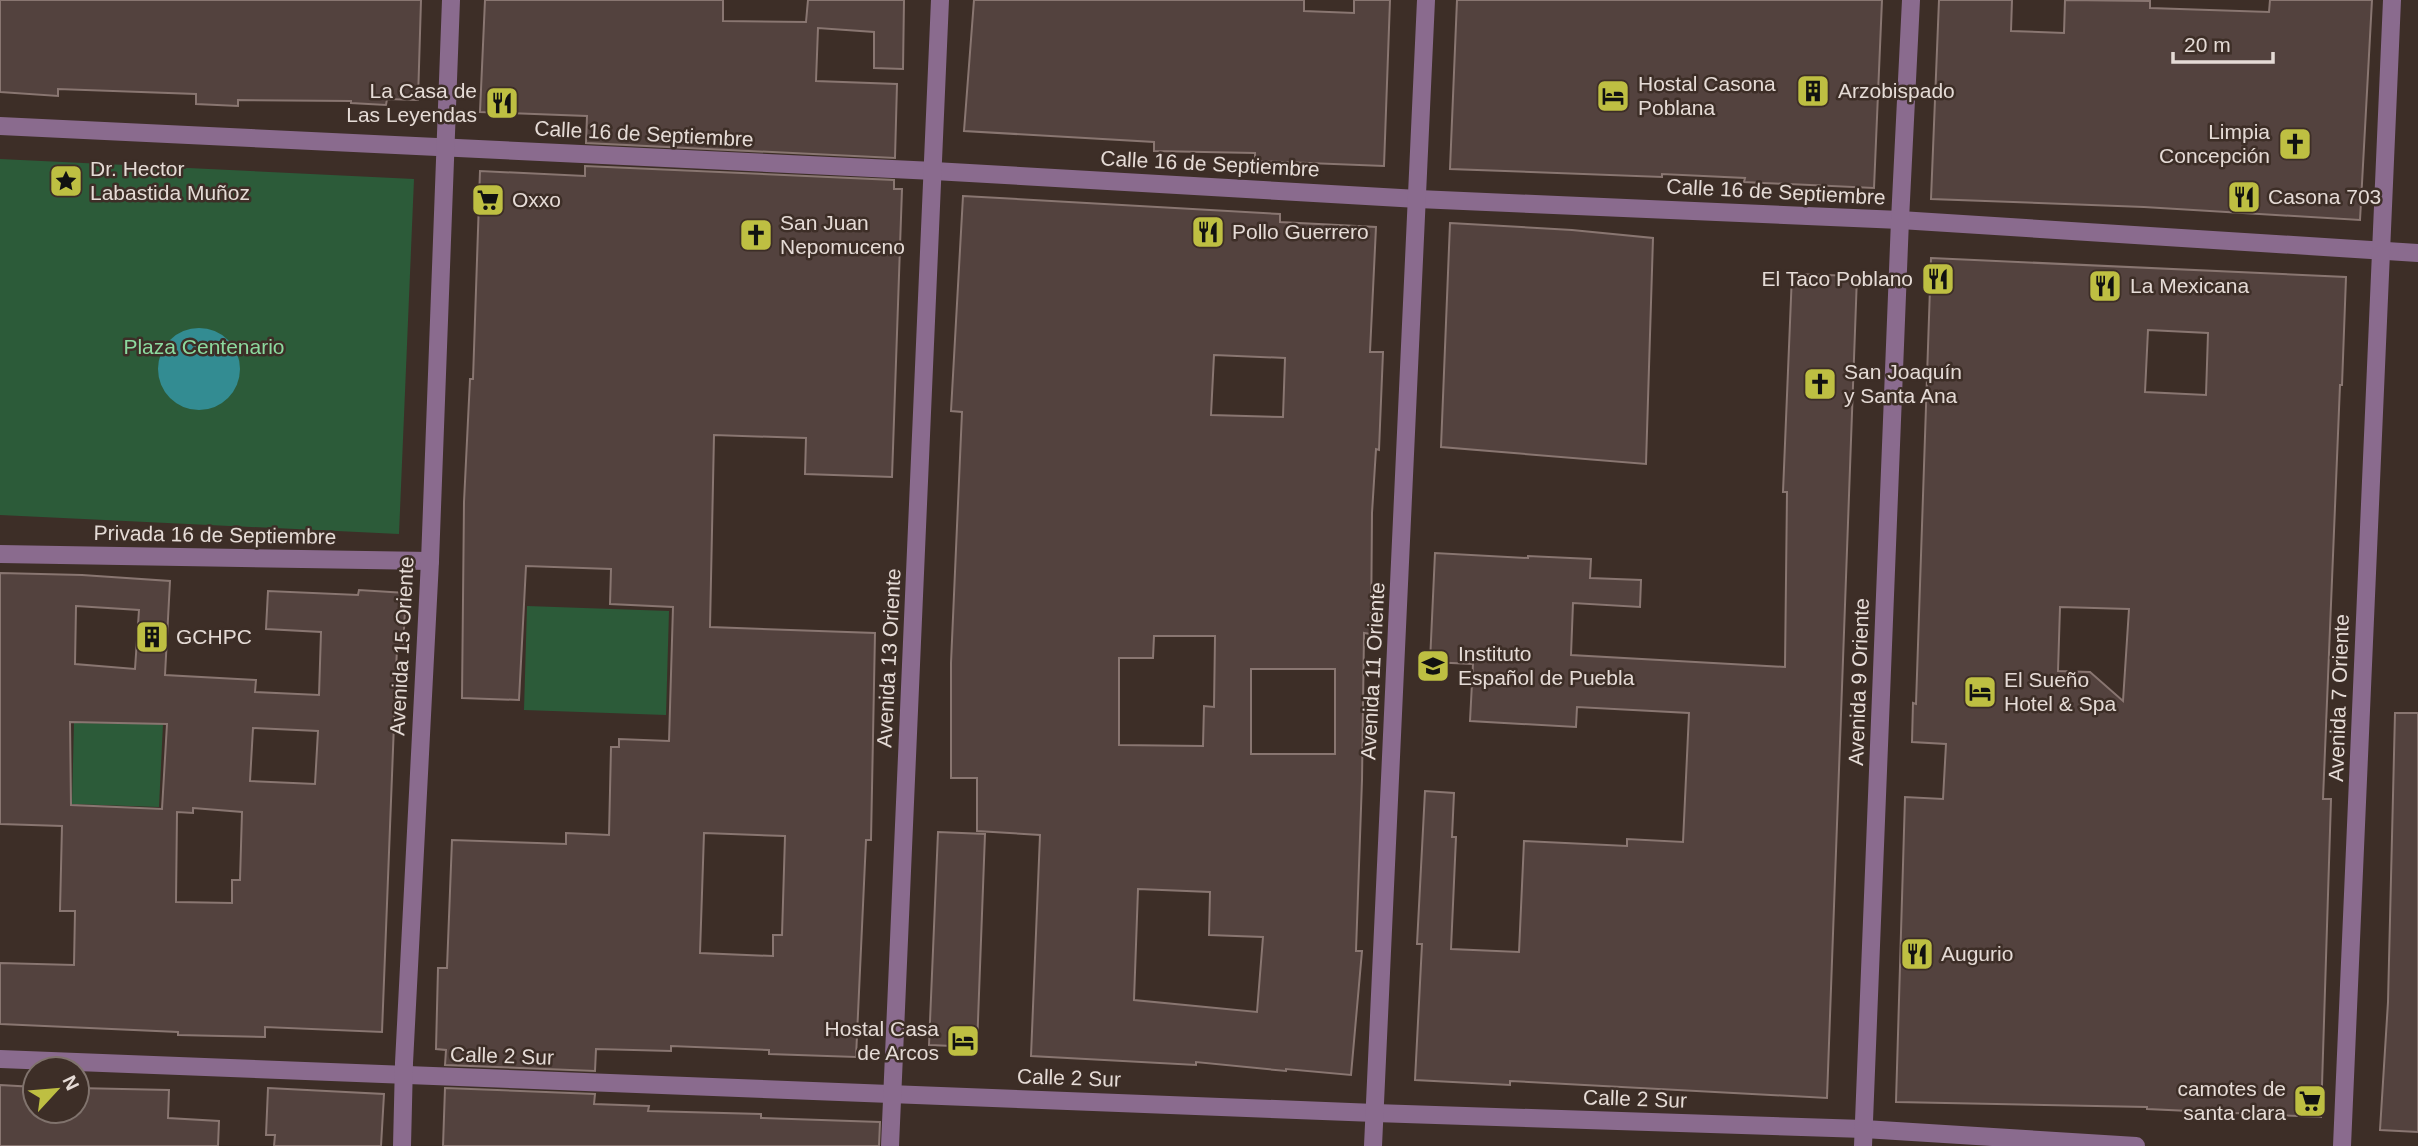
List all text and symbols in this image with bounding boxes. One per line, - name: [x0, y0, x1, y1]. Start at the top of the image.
- scale bar: [2173, 21, 2273, 65]
- text: 20 m: [2184, 33, 2231, 56]
- place label: Hostal Casona Poblana: [1638, 72, 1776, 119]
- building icon: Arzobispado: [1794, 72, 1832, 110]
- hotel icon: Hostal Casona Poblana: [1594, 77, 1632, 115]
- place label: La Casa de Las Leyendas: [346, 79, 477, 126]
- place label: Arzobispado: [1838, 79, 1955, 102]
- restaurant icon: La Casa de Las Leyendas: [483, 84, 521, 122]
- street label: Calle 16 de Septiembre: [534, 116, 754, 151]
- place label: Limpia Concepción: [2159, 120, 2270, 167]
- church icon: Limpia Concepción: [2276, 125, 2314, 163]
- street label: Calle 16 de Septiembre: [1100, 146, 1320, 181]
- place label: Dr. Hector Labastida Muñoz: [90, 157, 250, 204]
- place icon: Dr. Hector Labastida Muñoz: [47, 162, 85, 200]
- street label: Calle 16 de Septiembre: [1666, 174, 1886, 209]
- restaurant icon: Casona 703: [2225, 178, 2263, 216]
- supermarket icon: Oxxo: [469, 181, 507, 219]
- place label: Casona 703: [2268, 185, 2381, 208]
- place label: Oxxo: [512, 188, 561, 211]
- place label: San Juan Nepomuceno: [780, 211, 905, 258]
- restaurant icon: Pollo Guerrero: [1189, 213, 1227, 251]
- church icon: San Juan Nepomuceno: [737, 216, 775, 254]
- place label: Pollo Guerrero: [1232, 220, 1369, 243]
- restaurant icon: El Taco Poblano: [1919, 260, 1957, 298]
- place label: El Taco Poblano: [1762, 267, 1913, 290]
- restaurant icon: La Mexicana: [2086, 267, 2124, 305]
- place label: La Mexicana: [2130, 274, 2249, 297]
- park label: Plaza Centenario: [123, 335, 285, 358]
- place label: San Joaquín y Santa Ana: [1844, 360, 1962, 407]
- church icon: San Joaquín y Santa Ana: [1801, 365, 1839, 403]
- street label: Privada 16 de Septiembre: [93, 521, 337, 548]
- street label: Avenida 15 Oriente: [385, 556, 418, 736]
- street label: Avenida 13 Oriente: [872, 568, 905, 748]
- street label: Avenida 11 Oriente: [1356, 582, 1389, 760]
- street label: Avenida 9 Oriente: [1844, 598, 1873, 766]
- street label: Avenida 7 Oriente: [2324, 614, 2353, 782]
- building icon: GCHPC: [133, 618, 171, 656]
- place label: GCHPC: [176, 625, 252, 648]
- place label: Instituto Español de Puebla: [1458, 642, 1635, 689]
- school or university icon: Instituto Español de Puebla: [1414, 647, 1452, 685]
- place label: El Sueño Hotel & Spa: [2004, 668, 2116, 715]
- hotel icon: El Sueño Hotel & Spa: [1961, 673, 1999, 711]
- restaurant icon: Augurio: [1898, 935, 1936, 973]
- place label: Augurio: [1941, 942, 2013, 965]
- place label: Hostal Casa de Arcos: [825, 1017, 939, 1064]
- hotel icon: Hostal Casa de Arcos: [944, 1022, 982, 1060]
- street label: Calle 2 Sur: [450, 1042, 554, 1069]
- north arrow: [21, 1055, 91, 1125]
- street label: Calle 2 Sur: [1017, 1064, 1121, 1091]
- text: N: [58, 1072, 83, 1094]
- place label: camotes de santa clara: [2177, 1077, 2286, 1124]
- supermarket icon: camotes de santa clara: [2291, 1082, 2329, 1120]
- street label: Calle 2 Sur: [1583, 1085, 1687, 1112]

